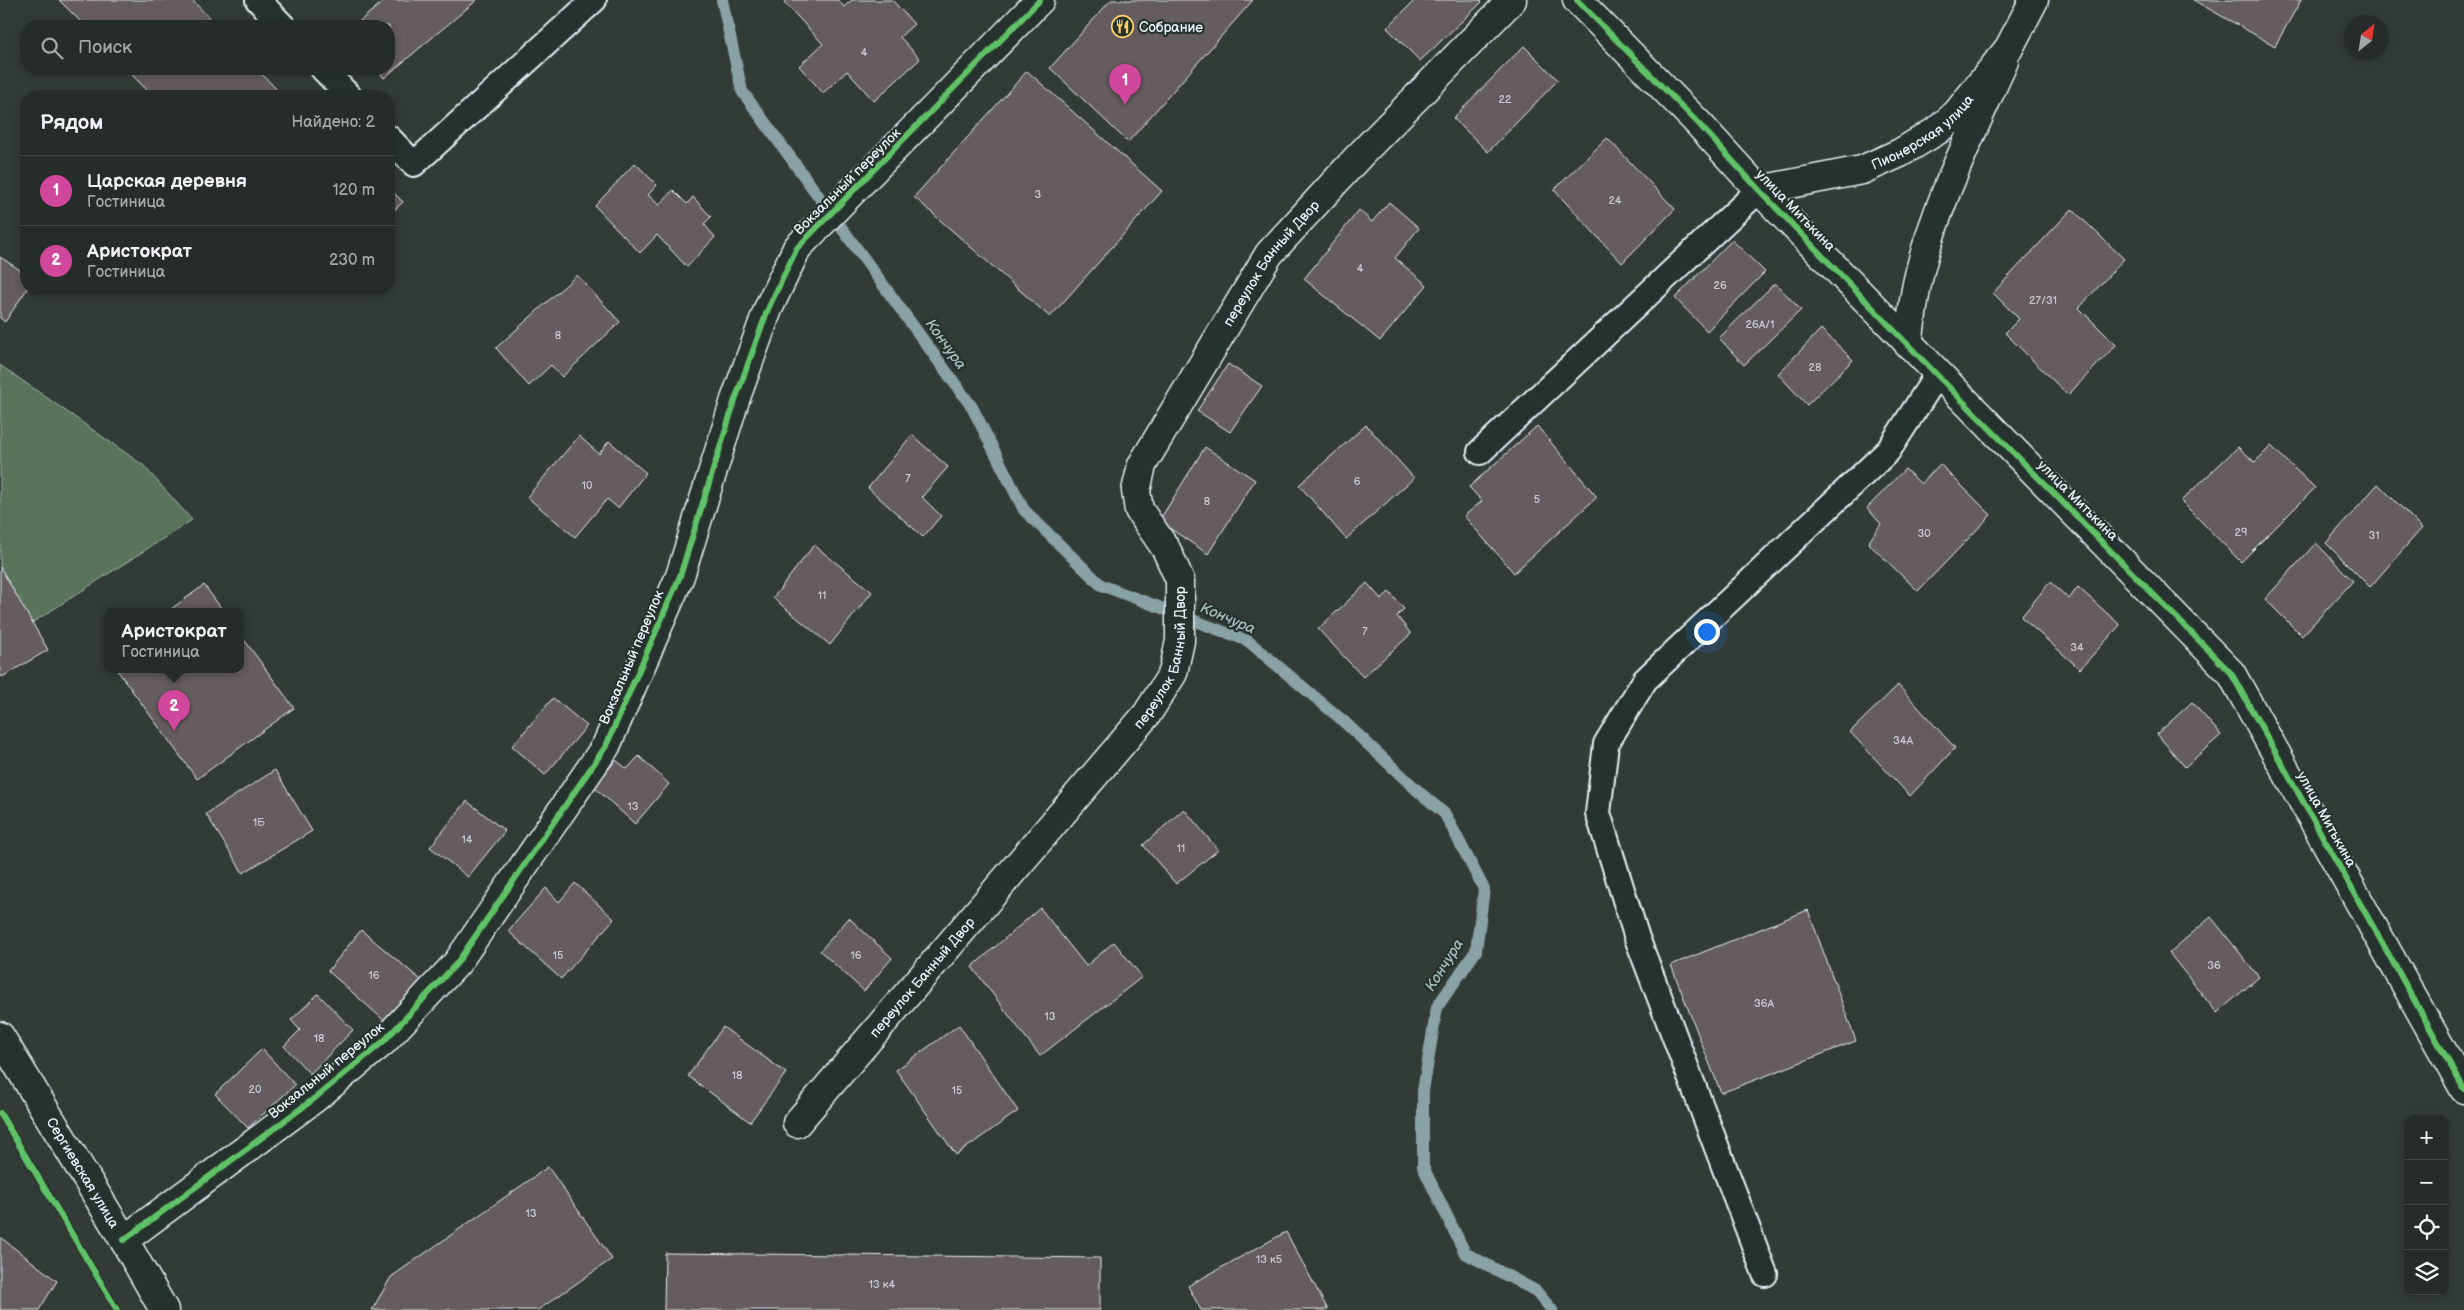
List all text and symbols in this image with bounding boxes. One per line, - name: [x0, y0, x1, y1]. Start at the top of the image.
- restaurant icon: Собрание: [1111, 15, 1135, 39]
- north arrow: [2344, 15, 2389, 60]
- place label: Собрание: [1139, 19, 1203, 36]
- search box: [20, 20, 395, 75]
- icon: search: [38, 34, 66, 62]
- text: Поиск: [78, 36, 132, 59]
- house number: 4: [861, 46, 868, 59]
- pin: 1: [1109, 64, 1141, 105]
- street label: Пионерская улица: [1869, 91, 1978, 174]
- house number: 22: [1499, 93, 1512, 106]
- text: Рядом: [40, 110, 103, 135]
- text: Найдено: 2: [291, 113, 375, 132]
- street label: Вокзальный переулок: [790, 124, 905, 238]
- street label: улица Митькина: [1752, 166, 1839, 255]
- text: Царская деревня: [87, 170, 247, 193]
- text: 1: [53, 181, 59, 200]
- text: 120 m: [332, 181, 375, 200]
- house number: 3: [1035, 188, 1042, 201]
- text: Гостиница: [87, 193, 165, 212]
- house number: 24: [1608, 194, 1622, 207]
- street label: переулок Банный Двор: [1220, 197, 1323, 329]
- text: Аристoкрат: [87, 240, 192, 263]
- text: 2: [51, 251, 61, 270]
- text: 230 m: [329, 251, 375, 270]
- house number: 4: [1357, 262, 1364, 275]
- text: Гостиница: [87, 263, 165, 282]
- house number: 26: [1713, 279, 1727, 292]
- house number: 27/31: [2029, 294, 2057, 307]
- water label: Кончура: [921, 315, 970, 373]
- house number: 26А/1: [1745, 318, 1775, 331]
- house number: 8: [555, 329, 561, 342]
- house number: 28: [1809, 361, 1821, 374]
- street label: улица Митькина: [2034, 457, 2122, 545]
- house number: 7: [905, 472, 911, 485]
- house number: 6: [1354, 475, 1361, 488]
- house number: 10: [582, 479, 593, 492]
- house number: 5: [1534, 493, 1540, 506]
- house number: 8: [1204, 495, 1210, 508]
- house number: 29: [2235, 526, 2247, 539]
- house number: 30: [1917, 527, 1931, 540]
- house number: 31: [2368, 529, 2380, 542]
- street label: переулок Банный Двор: [1130, 586, 1189, 733]
- street label: Вокзальный переулок: [595, 587, 668, 727]
- house number: 11: [818, 589, 826, 602]
- water label: Кончура: [1197, 598, 1258, 639]
- popup: [104, 608, 244, 673]
- your location: [1694, 619, 1720, 645]
- text: Аристoкрат: [122, 620, 226, 643]
- house number: 7: [1362, 625, 1368, 638]
- house number: 34: [2070, 641, 2084, 654]
- text: Гостиница: [122, 643, 200, 662]
- pin: 2: [158, 690, 190, 731]
- house number: 34А: [1893, 734, 1913, 747]
- street label: улица Митькина: [2293, 768, 2360, 871]
- house number: 13: [627, 800, 639, 813]
- house number: 1Б: [253, 816, 265, 829]
- house number: 14: [462, 833, 473, 846]
- house number: 11: [1177, 842, 1185, 855]
- street label: переулок Банный Двор: [866, 914, 978, 1041]
- water label: Кончура: [1421, 936, 1468, 995]
- house number: 15: [553, 949, 563, 962]
- house number: 16: [851, 949, 862, 962]
- house number: 36: [2207, 959, 2221, 972]
- house number: 16: [369, 969, 380, 982]
- house number: 36А: [1754, 997, 1774, 1010]
- house number: 13: [1044, 1010, 1056, 1023]
- street label: Вокзальный переулок: [265, 1018, 388, 1122]
- house number: 18: [314, 1032, 324, 1045]
- house number: 18: [732, 1069, 742, 1082]
- house number: 20: [249, 1083, 262, 1096]
- house number: 15: [952, 1084, 962, 1097]
- street label: Сергиевская улица: [43, 1115, 123, 1232]
- map controls: [2404, 1115, 2449, 1295]
- button: +: [2404, 1115, 2449, 1160]
- button: −: [2404, 1160, 2449, 1205]
- button: locate: [2404, 1205, 2449, 1250]
- house number: 13: [525, 1207, 537, 1220]
- button: layers: [2404, 1250, 2449, 1295]
- house number: 13 к5: [1256, 1253, 1282, 1266]
- house number: 13 к4: [869, 1278, 896, 1291]

